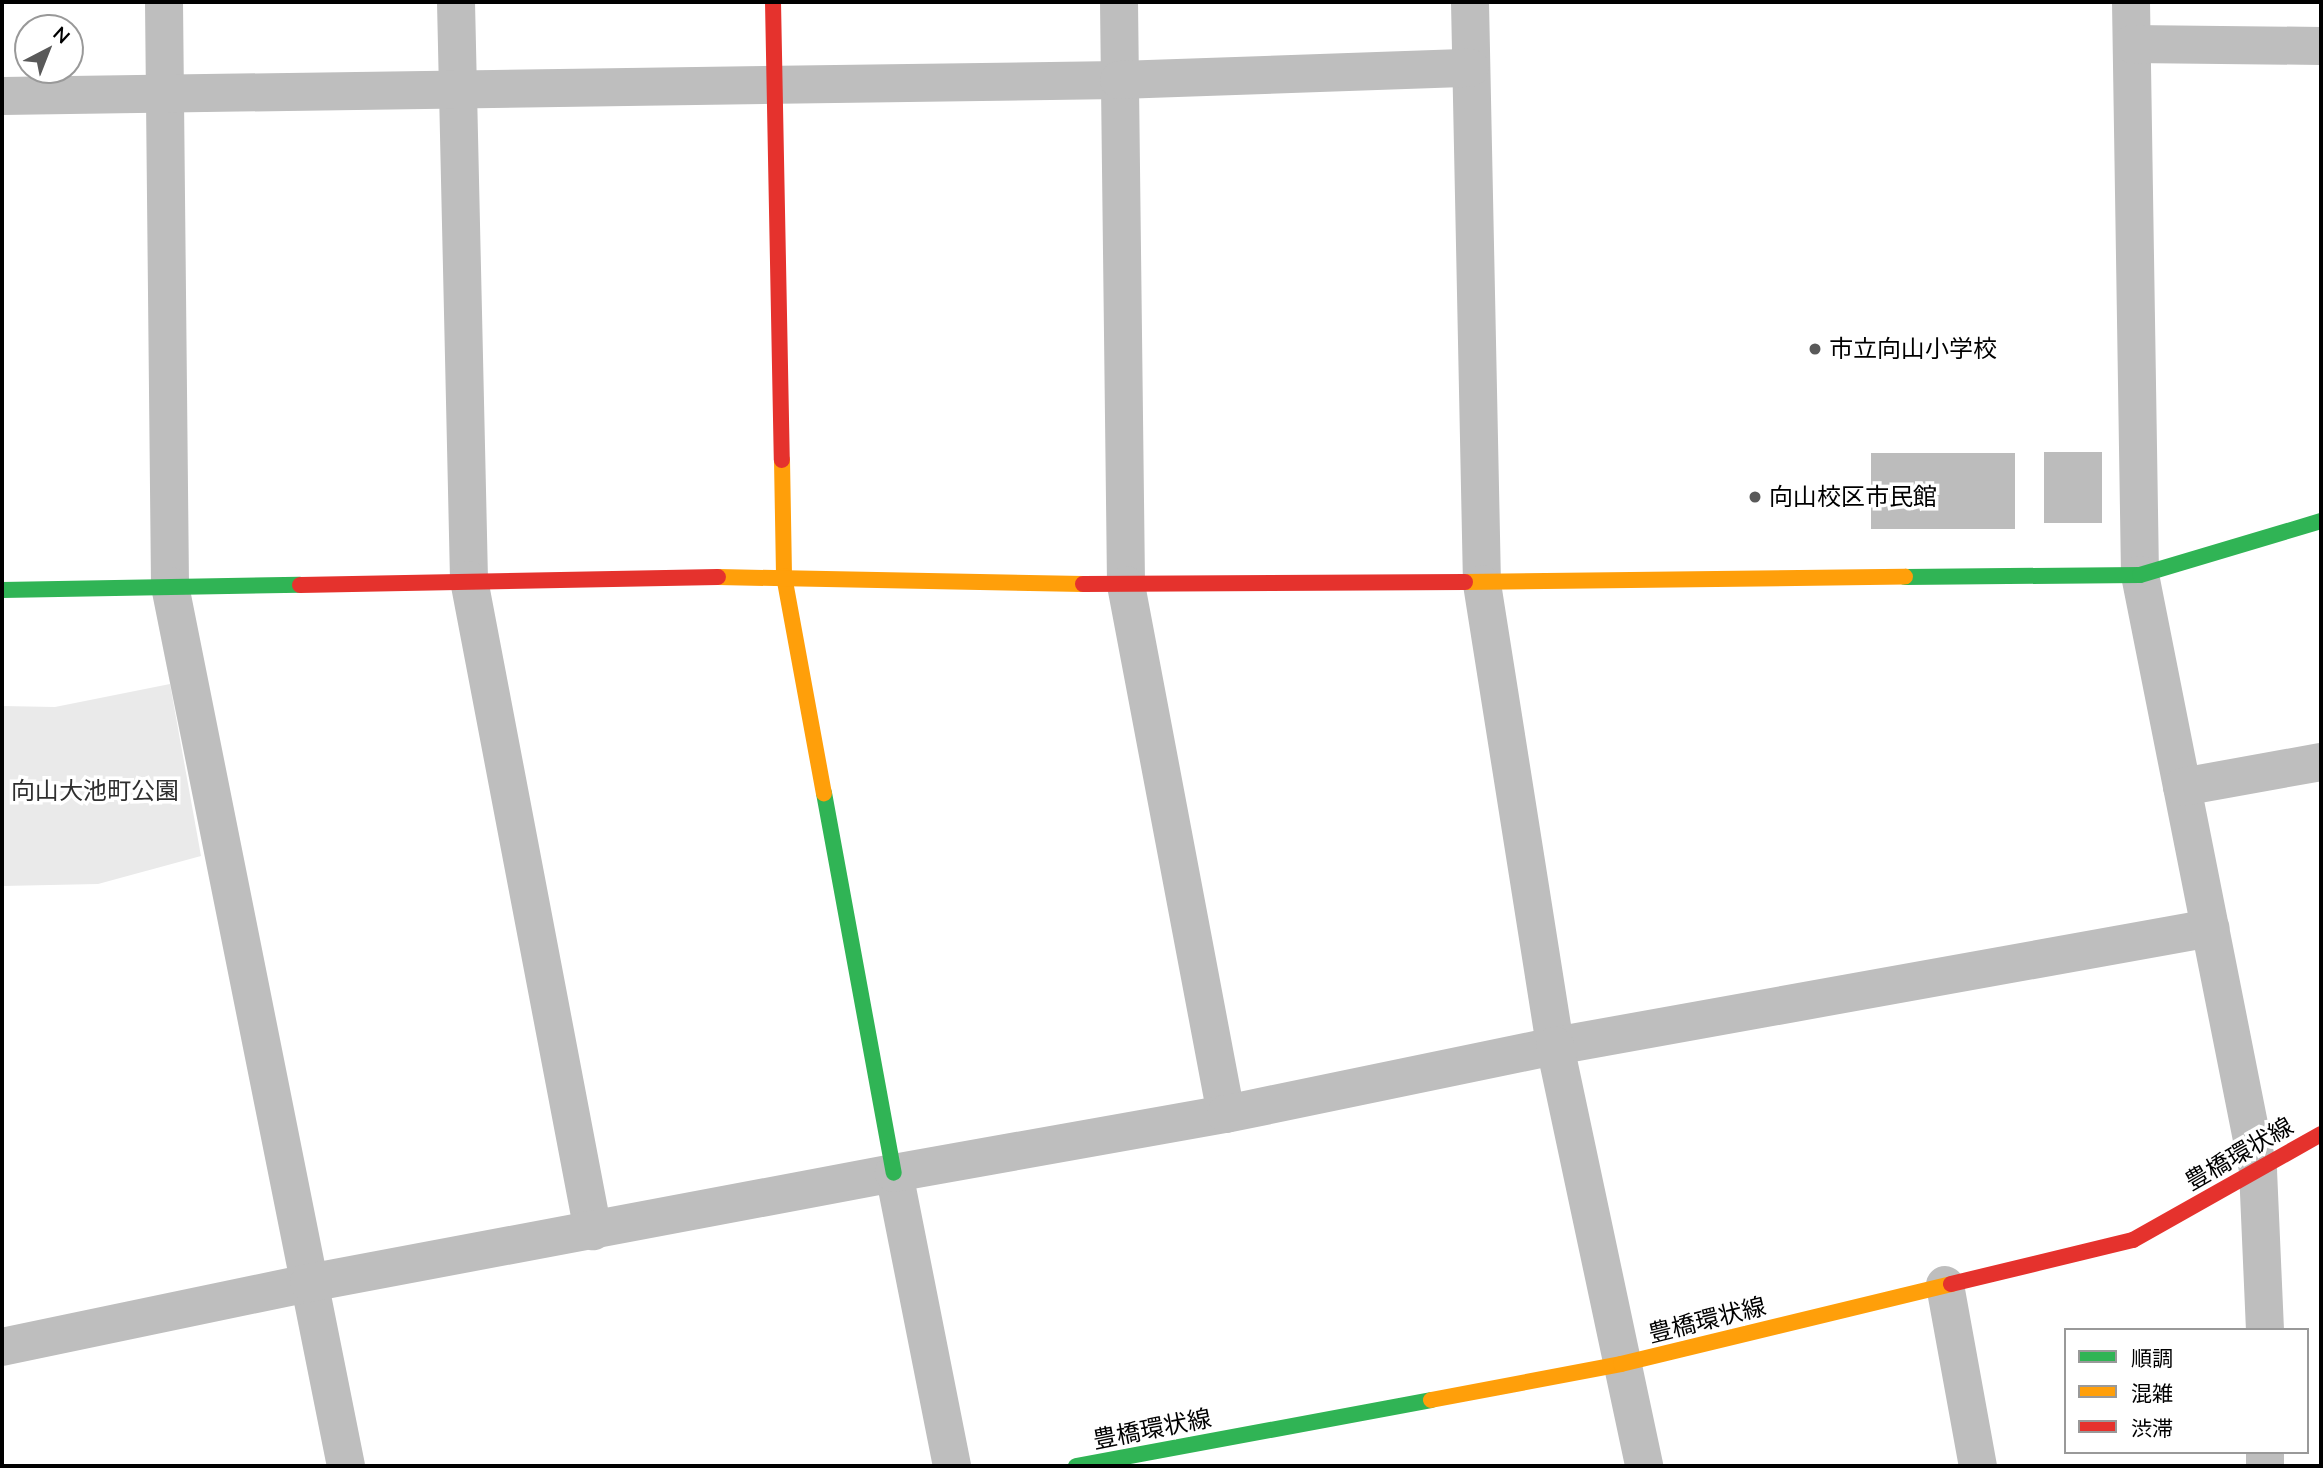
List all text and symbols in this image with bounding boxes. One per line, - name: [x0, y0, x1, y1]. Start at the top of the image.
- north arrow: [14, 14, 84, 84]
- text: N: [48, 21, 75, 49]
- place label: 市立向山小学校: [1829, 335, 1997, 363]
- marker: 市立向山小学校: [1807, 341, 1823, 357]
- place label: 向山校区市民館: [1769, 483, 1937, 511]
- marker: 向山校区市民館: [1747, 489, 1763, 505]
- park label: 向山大池町公園: [11, 777, 179, 805]
- street label: 豊橋環状線: [2180, 1112, 2298, 1196]
- street label: 豊橋環状線: [1645, 1292, 1769, 1348]
- legend: [2064, 1328, 2309, 1454]
- text: 順調: [2131, 1345, 2173, 1371]
- text: 混雑: [2131, 1380, 2173, 1406]
- street label: 豊橋環状線: [1090, 1403, 1214, 1455]
- text: 渋滞: [2131, 1415, 2173, 1441]

